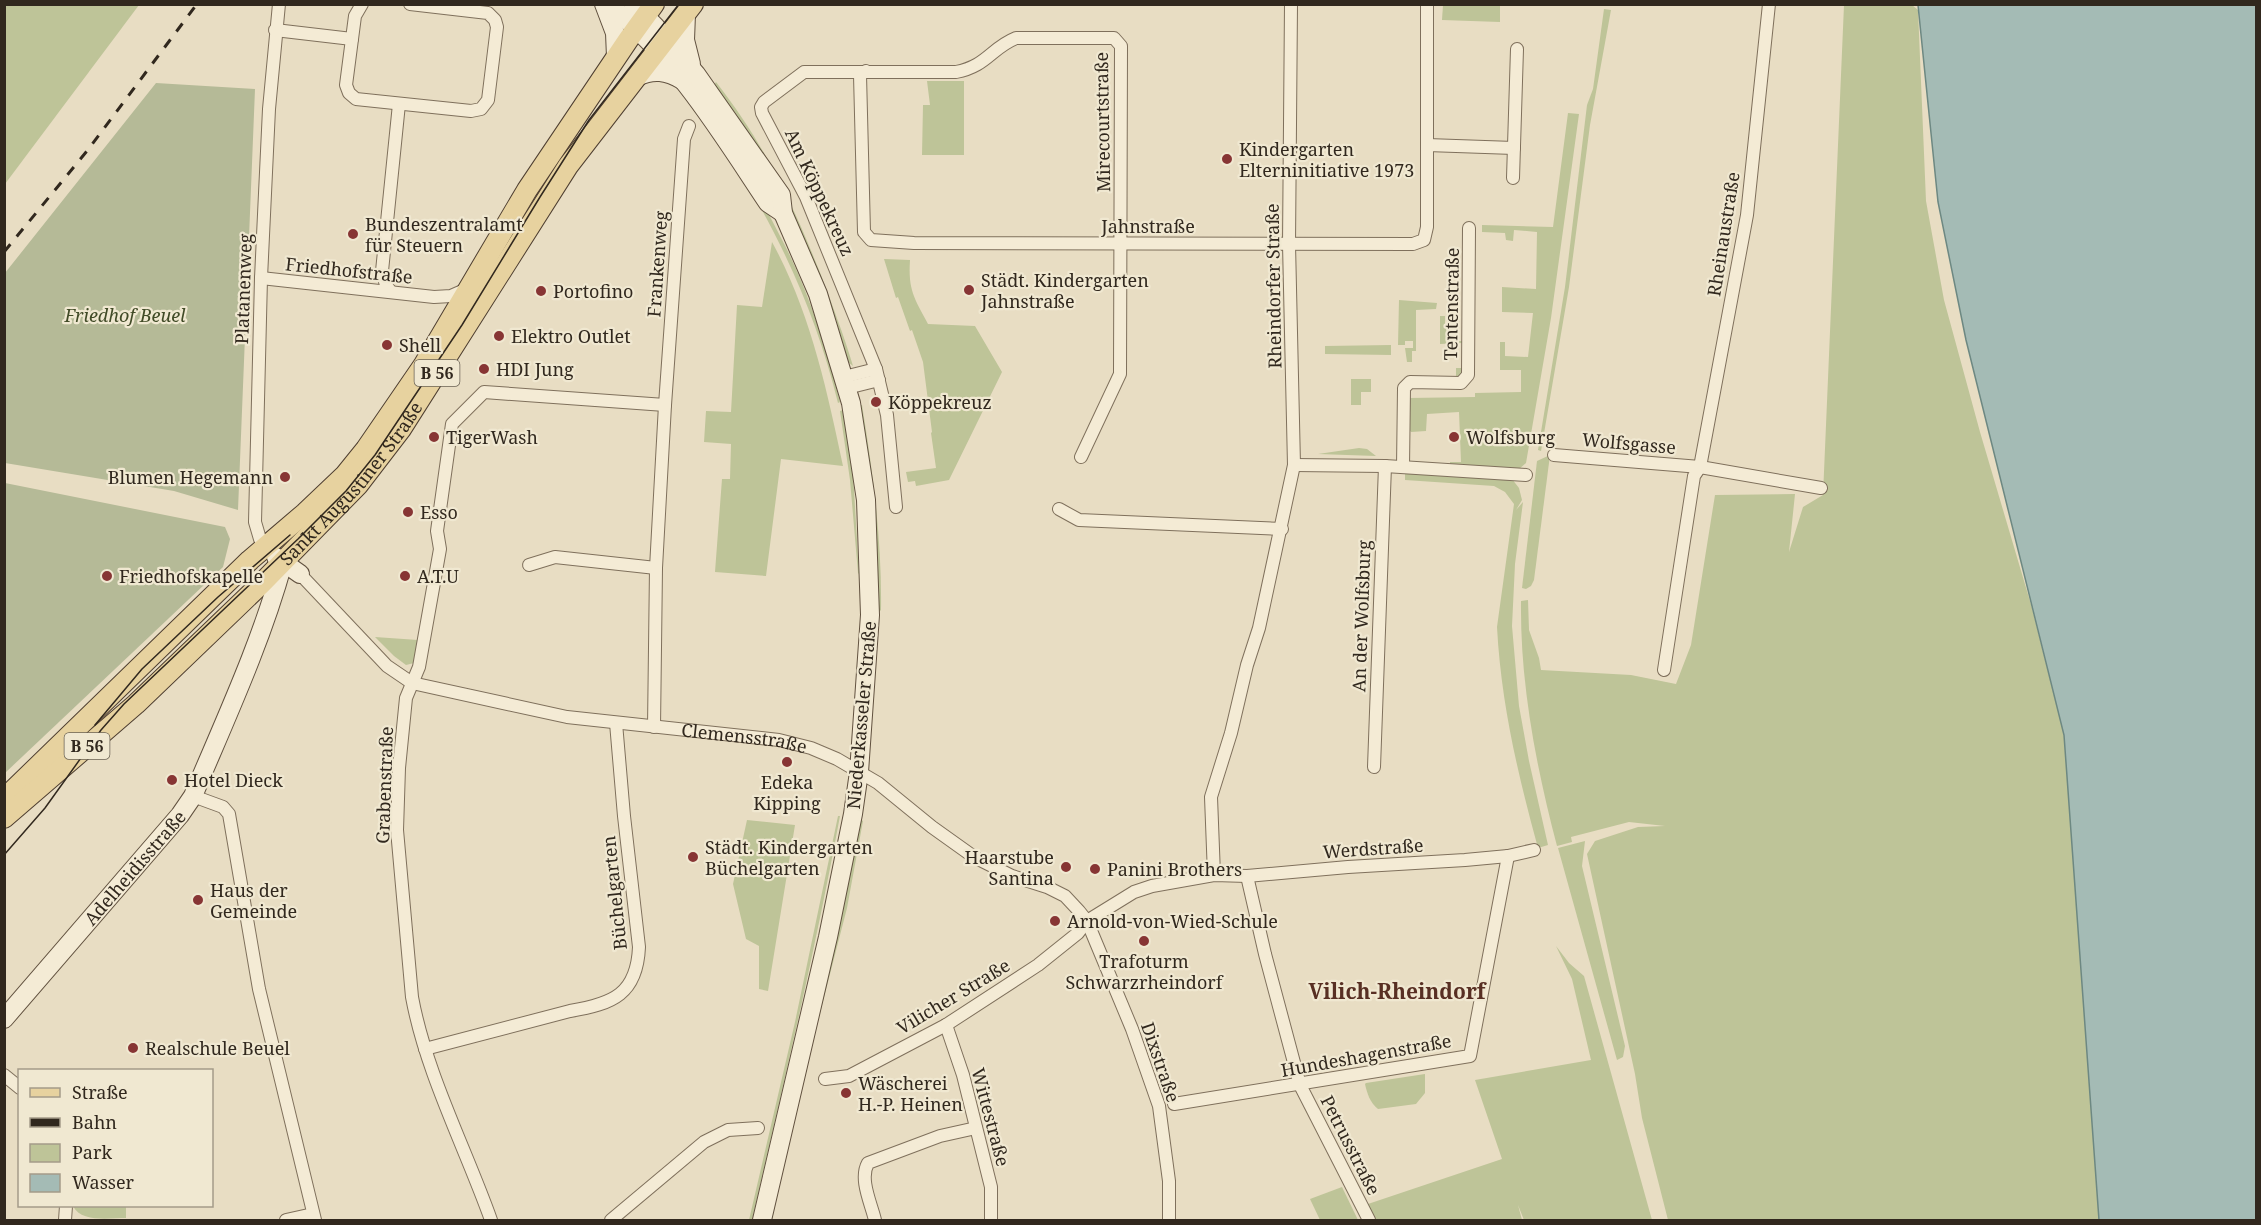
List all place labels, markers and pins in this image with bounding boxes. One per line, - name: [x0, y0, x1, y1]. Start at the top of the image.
- place label: Kindergarten Elterninitiative 1973: [1239, 137, 1414, 182]
- marker: Kindergarten Elterninitiative 1973: [1220, 152, 1234, 166]
- place label: Bundeszentralamt für Steuern: [365, 212, 523, 257]
- marker: Bundeszentralamt für Steuern: [346, 227, 360, 241]
- place label: Städt. Kindergarten Jahnstraße: [980, 268, 1149, 313]
- place label: Portofino: [553, 279, 633, 303]
- marker: Städt. Kindergarten Jahnstraße: [962, 283, 976, 297]
- marker: Portofino: [534, 284, 548, 298]
- place label: Elektro Outlet: [511, 324, 631, 348]
- marker: Elektro Outlet: [492, 329, 506, 343]
- place label: Shell: [399, 333, 441, 357]
- marker: Shell: [380, 338, 394, 352]
- place label: HDI Jung: [496, 357, 574, 381]
- marker: HDI Jung: [477, 362, 491, 376]
- place label: Köppekreuz: [888, 390, 992, 414]
- marker: Köppekreuz: [869, 395, 883, 409]
- place label: TigerWash: [446, 425, 538, 449]
- place label: Wolfsburg: [1466, 425, 1555, 449]
- marker: TigerWash: [427, 430, 441, 444]
- marker: Wolfsburg: [1447, 430, 1461, 444]
- place label: Blumen Hegemann: [108, 465, 273, 489]
- marker: Blumen Hegemann: [278, 470, 292, 484]
- place label: Esso: [420, 500, 458, 524]
- marker: Esso: [401, 505, 415, 519]
- place label: Friedhofskapelle: [119, 564, 263, 588]
- place label: A.T.U: [417, 564, 459, 588]
- marker: Friedhofskapelle: [100, 569, 114, 583]
- marker: A.T.U: [398, 569, 412, 583]
- marker: Edeka Kipping: [780, 755, 794, 769]
- place label: Hotel Dieck: [184, 768, 283, 792]
- place label: Edeka Kipping: [753, 770, 821, 815]
- marker: Hotel Dieck: [165, 773, 179, 787]
- place label: Städt. Kindergarten Büchelgarten: [705, 835, 873, 880]
- place label: Haarstube Santina: [964, 845, 1054, 890]
- marker: Städt. Kindergarten Büchelgarten: [686, 850, 700, 864]
- place label: Panini Brothers: [1107, 857, 1242, 881]
- marker: Haarstube Santina: [1059, 860, 1073, 874]
- marker: Panini Brothers: [1088, 862, 1102, 876]
- place label: Haus der Gemeinde: [210, 878, 297, 923]
- marker: Haus der Gemeinde: [191, 893, 205, 907]
- place label: Arnold-von-Wied-Schule: [1067, 909, 1278, 933]
- marker: Arnold-von-Wied-Schule: [1048, 914, 1062, 928]
- marker: Trafoturm Schwarzrheindorf: [1137, 934, 1151, 948]
- place label: Trafoturm Schwarzrheindorf: [1066, 949, 1224, 994]
- place label: Realschule Beuel: [145, 1036, 290, 1060]
- marker: Realschule Beuel: [126, 1041, 140, 1055]
- place label: Wäscherei H.-P. Heinen: [858, 1071, 963, 1116]
- marker: Wäscherei H.-P. Heinen: [839, 1086, 853, 1100]

